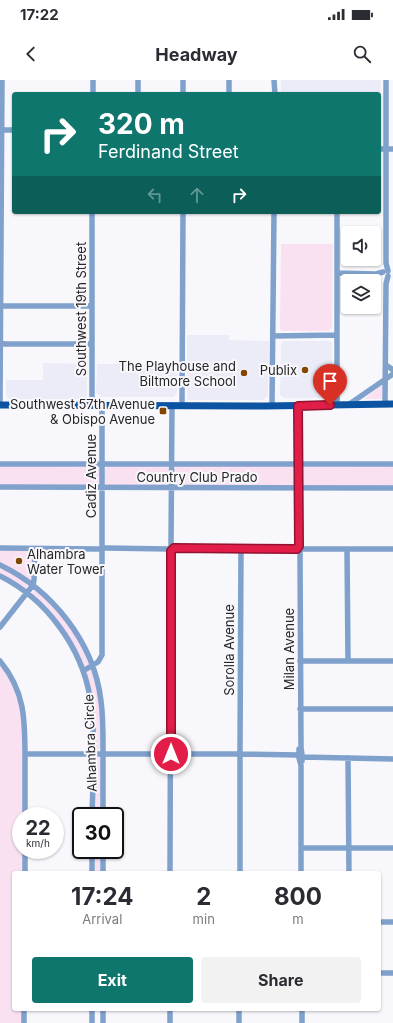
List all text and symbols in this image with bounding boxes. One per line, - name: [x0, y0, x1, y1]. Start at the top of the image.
- text: 17:22: [20, 5, 59, 24]
- icon: back: [20, 43, 42, 65]
- icon: search: [351, 43, 373, 65]
- text: Headway: [155, 44, 238, 65]
- text: 320 m: [98, 107, 185, 141]
- icon: right: [32, 108, 84, 160]
- text: Ferdinand Street: [98, 141, 239, 162]
- icon: left: [144, 184, 166, 206]
- icon: ahead: [186, 184, 208, 206]
- icon: right: [228, 184, 250, 206]
- map controls: [341, 226, 381, 314]
- button: sound: [341, 226, 381, 266]
- street label: Southwest 19th Street: [73, 242, 89, 376]
- button: layers: [341, 274, 381, 314]
- place label: The Playhouse and Biltmore School: [119, 358, 236, 389]
- place label: Publix: [260, 362, 297, 378]
- pin: [313, 364, 347, 405]
- marker: Publix: [300, 365, 310, 375]
- marker: The Playhouse and Biltmore School: [239, 368, 249, 378]
- icon: arrive: [319, 370, 341, 392]
- place label: Southwest 57th Avenue & Obispo Avenue: [10, 396, 155, 427]
- marker: Southwest 57th Avenue & Obispo Avenue: [158, 406, 168, 416]
- street label: Cadiz Avenue: [83, 434, 99, 518]
- street label: Country Club Prado: [136, 469, 258, 485]
- place label: Alhambra Water Tower: [27, 546, 105, 577]
- marker: Alhambra Water Tower: [14, 556, 24, 566]
- street label: Sorolla Avenue: [221, 604, 237, 696]
- street label: Milan Avenue: [281, 608, 297, 690]
- street label: Alhambra Circle: [80, 694, 100, 792]
- position arrow: [150, 733, 192, 775]
- speed limit sign: 30: [72, 807, 124, 859]
- text: 22: [25, 816, 51, 840]
- text: km/h: [26, 837, 50, 849]
- text: 17:24: [71, 882, 134, 911]
- text: 2: [196, 882, 211, 911]
- text: 800: [274, 882, 322, 911]
- text: Arrival: [82, 911, 122, 927]
- text: min: [193, 911, 215, 927]
- text: m: [292, 911, 304, 927]
- button: Exit: [32, 957, 193, 1003]
- button: Share: [201, 957, 361, 1003]

